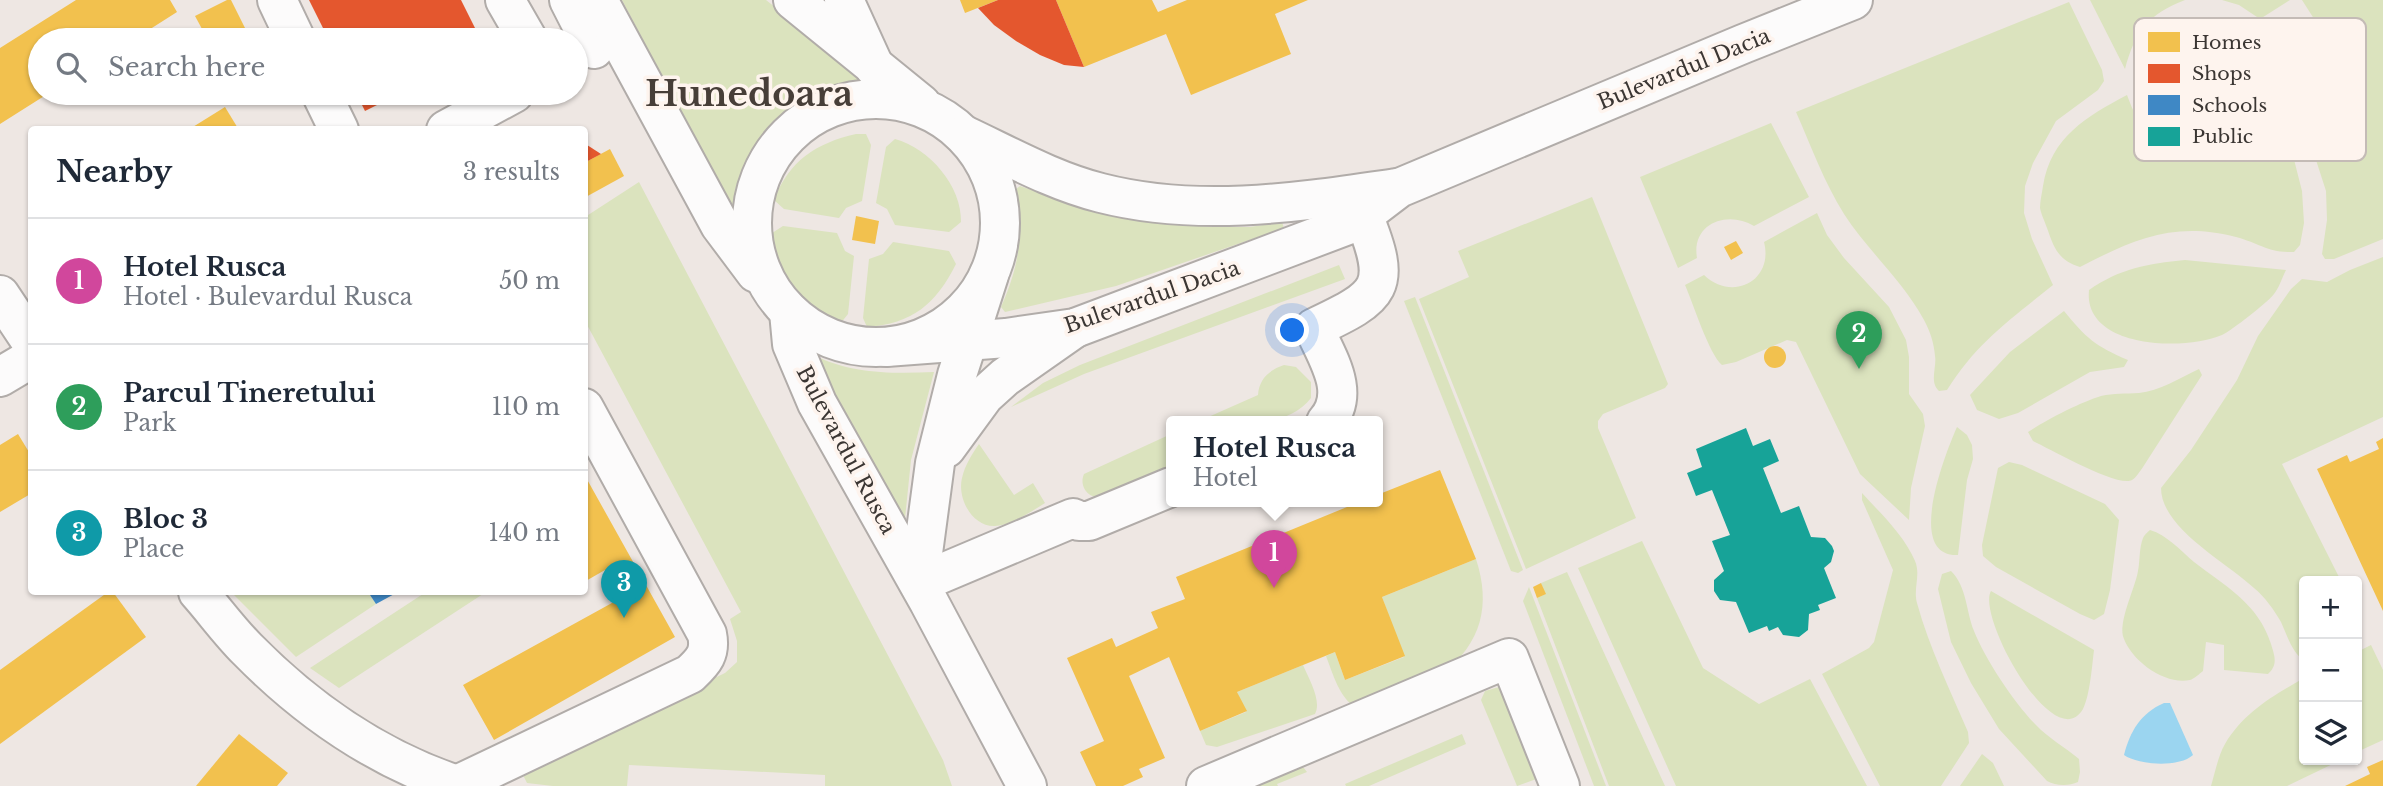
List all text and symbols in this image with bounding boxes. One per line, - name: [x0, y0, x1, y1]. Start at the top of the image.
- legend: [2134, 18, 2366, 161]
- street label: Bulevardul Dacia: [1594, 22, 1774, 115]
- search box: [28, 28, 588, 105]
- text: Homes: [2192, 31, 2261, 54]
- icon: search: [52, 48, 90, 86]
- text: Search here: [108, 51, 265, 83]
- text: Shops: [2192, 62, 2251, 85]
- district label: Hunedoara: [645, 72, 853, 115]
- text: Schools: [2192, 94, 2267, 117]
- text: Public: [2192, 125, 2253, 148]
- text: Nearby: [56, 153, 172, 190]
- text: 3 results: [463, 158, 560, 186]
- text: Hotel Rusca: [123, 251, 286, 283]
- street label: Bulevardul Dacia: [1061, 255, 1244, 339]
- text: 1: [74, 267, 84, 295]
- text: 50 m: [499, 267, 560, 295]
- text: Hotel · Bulevardul Rusca: [123, 283, 412, 311]
- pin: 2: [1836, 311, 1882, 369]
- your location: [1275, 313, 1309, 347]
- street label: Bulevardul Rusca: [791, 361, 902, 539]
- text: Parcul Tineretului: [123, 377, 376, 409]
- text: 2: [72, 393, 86, 421]
- text: 110 m: [492, 393, 560, 421]
- text: Park: [123, 409, 176, 437]
- popup: [1166, 416, 1383, 507]
- text: Hotel Rusca: [1193, 432, 1356, 464]
- text: Hotel: [1193, 464, 1258, 492]
- text: Bloc 3: [123, 503, 208, 535]
- text: 3: [72, 519, 86, 547]
- text: 140 m: [489, 519, 560, 547]
- pin: 1: [1251, 530, 1297, 588]
- text: Place: [123, 535, 185, 563]
- pin: 3: [601, 560, 647, 618]
- map controls: [2299, 576, 2362, 765]
- button: +: [2299, 576, 2362, 639]
- button: −: [2299, 639, 2362, 702]
- button: layers: [2299, 702, 2362, 765]

